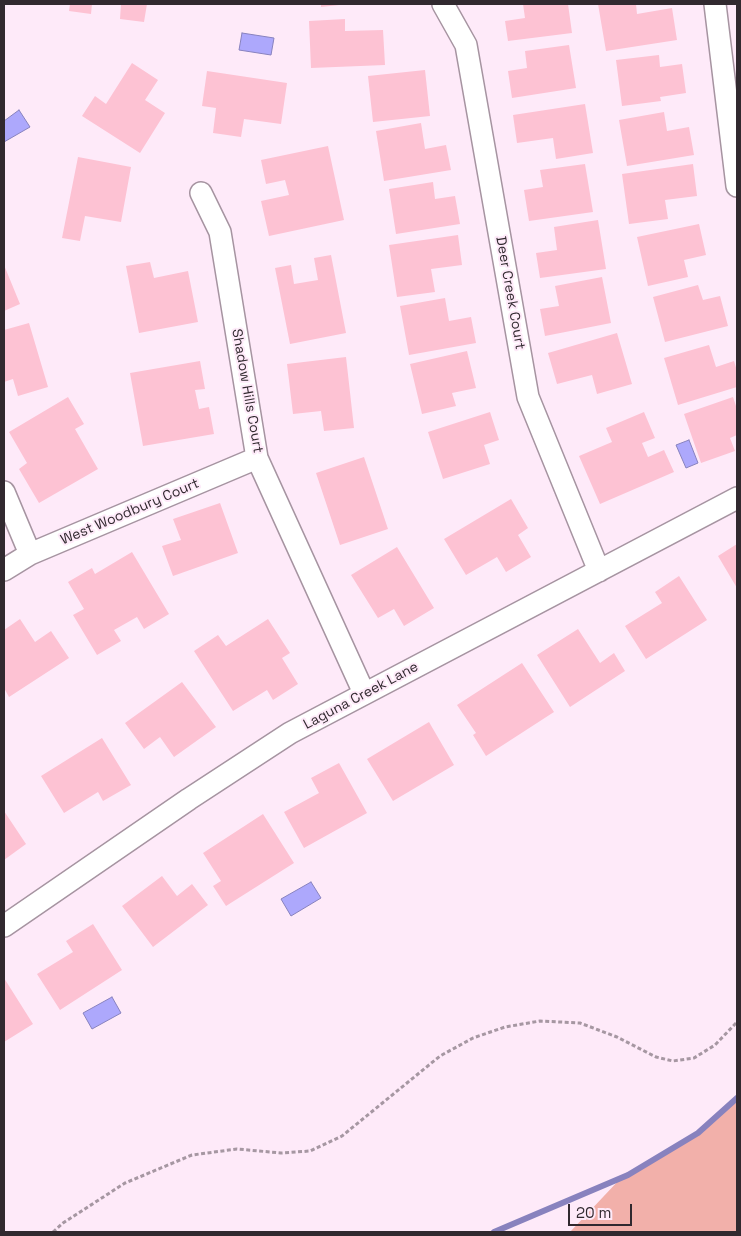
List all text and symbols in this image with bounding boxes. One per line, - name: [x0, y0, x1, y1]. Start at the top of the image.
- street label: Deer Creek Court: [492, 235, 528, 351]
- street label: Shadow Hills Court: [228, 328, 266, 454]
- street label: West Woodbury Court: [58, 475, 202, 549]
- street label: Laguna Creek Lane: [301, 659, 421, 733]
- scale bar: [571, 1194, 635, 1226]
- text: 20 m: [576, 1203, 611, 1222]

